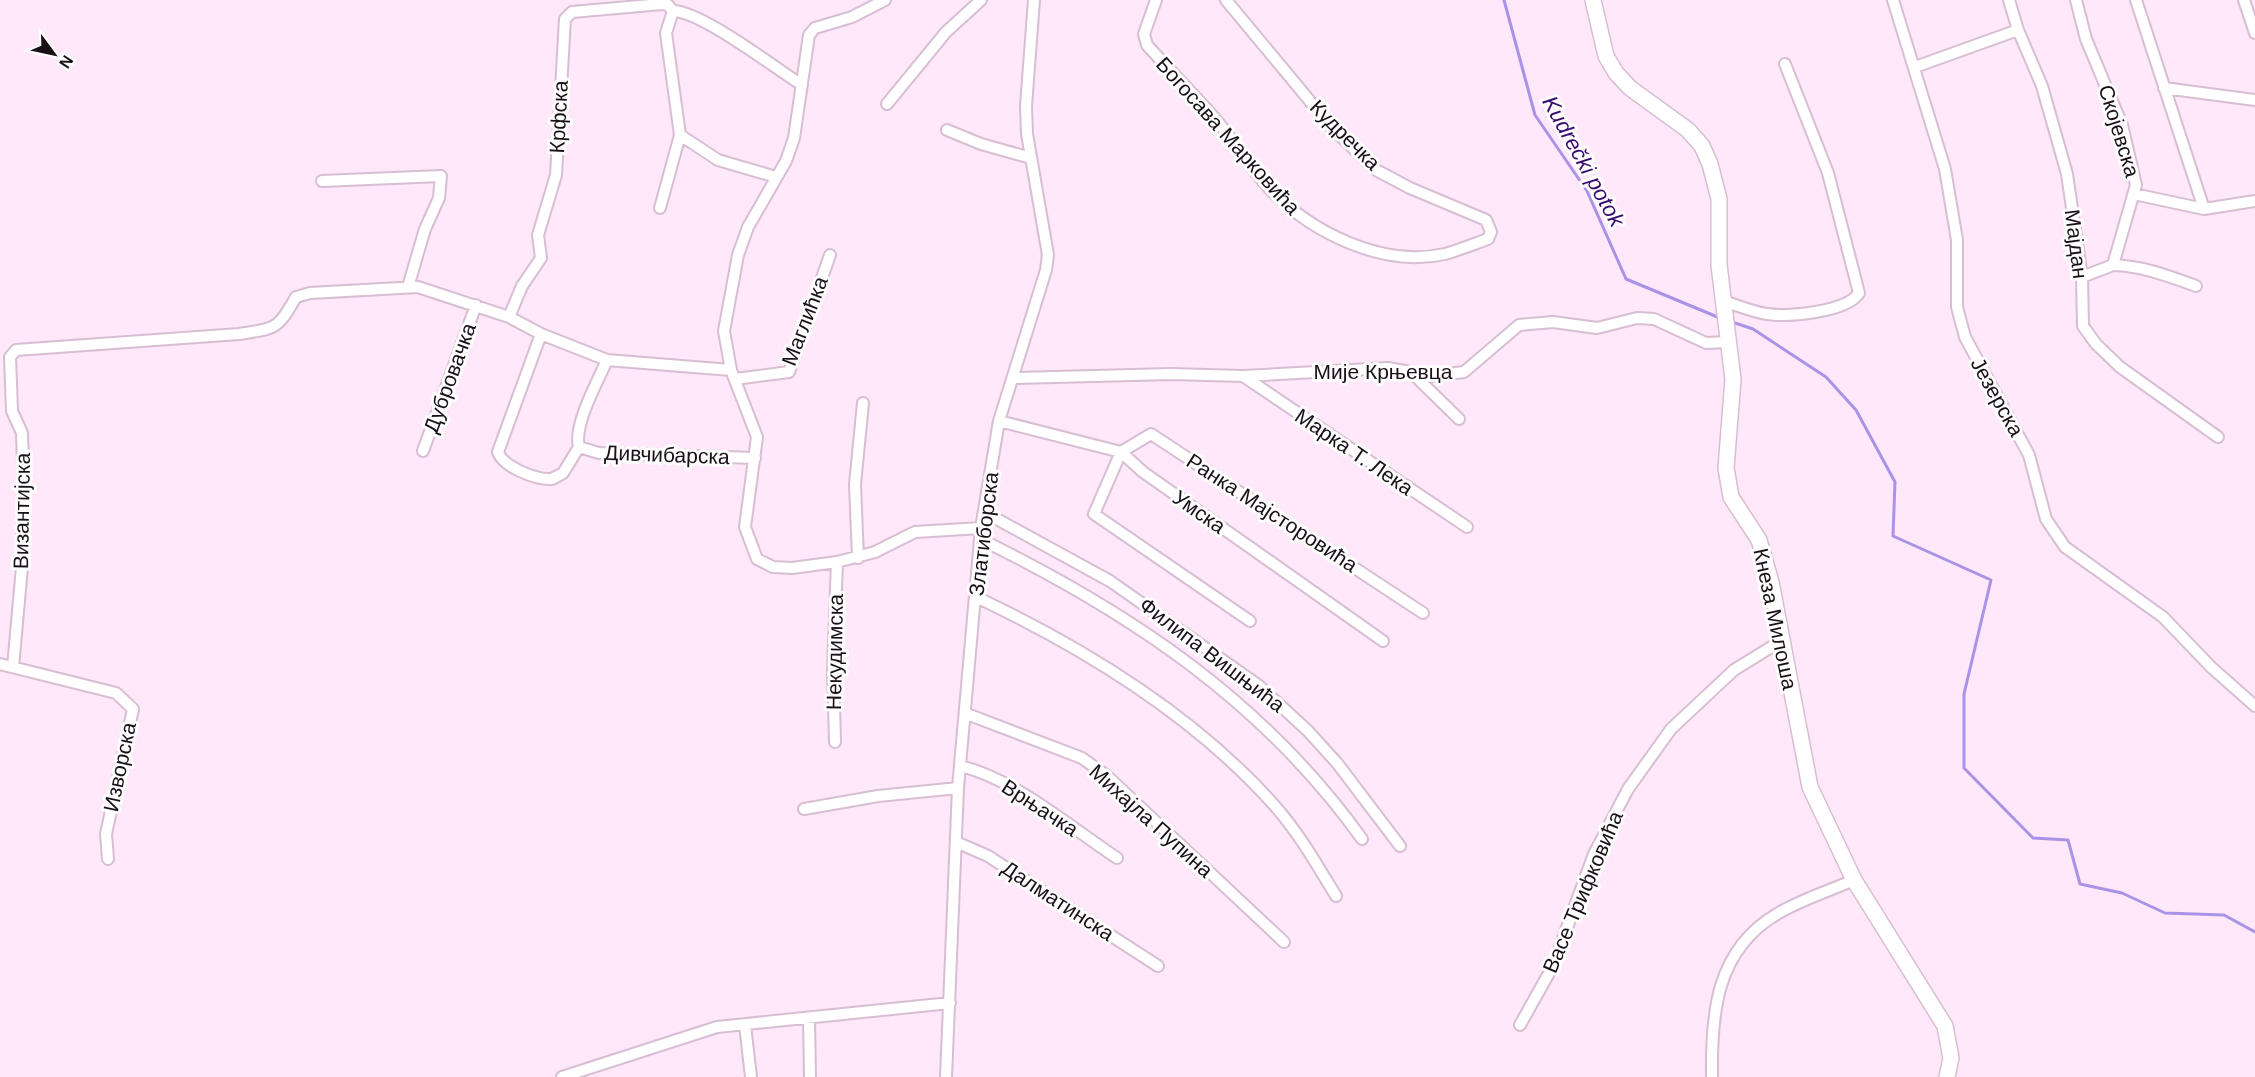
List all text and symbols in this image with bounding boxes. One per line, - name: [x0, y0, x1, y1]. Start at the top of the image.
- north arrow: [24, 24, 84, 84]
- text: N: [56, 52, 76, 71]
- street label: Богосава Марковића: [1152, 52, 1305, 219]
- street label: Крфска: [545, 80, 572, 154]
- street label: Скојевска: [2095, 82, 2145, 180]
- water label: Kudrečki potok: [1537, 92, 1630, 232]
- street label: Кудречка: [1306, 95, 1385, 175]
- street label: Мајдан: [2061, 208, 2092, 280]
- street label: Маглићка: [777, 273, 832, 369]
- street label: Дубровачка: [419, 319, 480, 436]
- street label: Језерска: [1966, 353, 2029, 440]
- street label: Мије Крњевца: [1314, 360, 1453, 383]
- street label: Марка Т. Лека: [1291, 404, 1418, 500]
- street label: Дивчибарска: [604, 441, 730, 468]
- street label: Ранка Мајсторовића: [1183, 449, 1362, 577]
- street label: Византијска: [9, 452, 34, 569]
- street label: Златиборска: [964, 470, 1003, 597]
- street label: Умска: [1169, 485, 1230, 538]
- street label: Кнеза Милоша: [1749, 546, 1802, 692]
- street label: Некудимска: [822, 593, 847, 710]
- street label: Филипа Вишњића: [1135, 593, 1289, 717]
- street label: Изворска: [99, 720, 140, 814]
- street label: Михајла Пупина: [1085, 759, 1218, 882]
- street label: Врњачка: [998, 774, 1083, 841]
- street label: Васе Трифковића: [1538, 807, 1627, 976]
- street label: Далматинска: [998, 856, 1119, 945]

